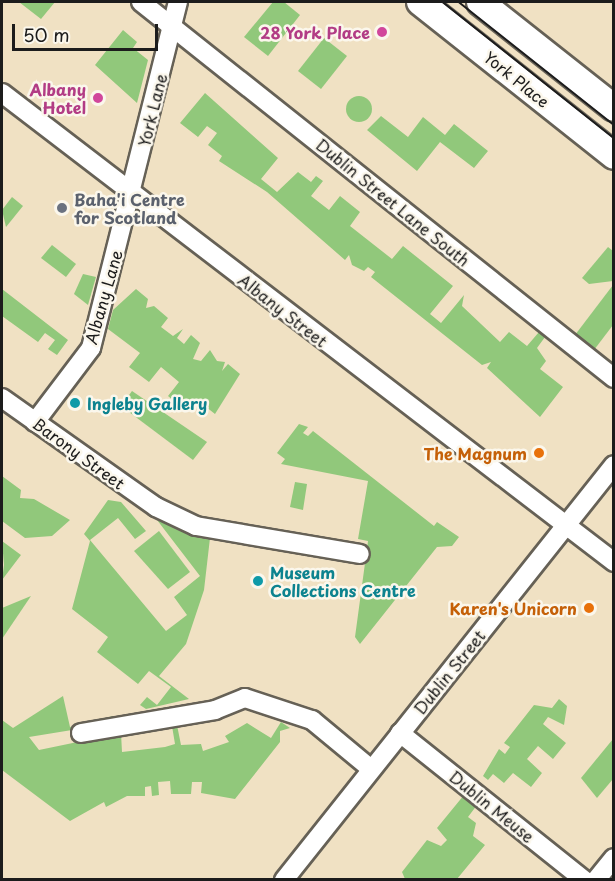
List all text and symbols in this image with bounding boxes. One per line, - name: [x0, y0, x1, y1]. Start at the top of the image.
- scale bar: [15, 12, 160, 50]
- text: 50 m: [23, 21, 70, 48]
- place label: 28 York Place: [259, 22, 370, 42]
- marker: 28 York Place: [375, 25, 389, 39]
- street label: York Place: [480, 47, 554, 111]
- street label: York Lane: [134, 71, 170, 149]
- place label: Albany Hotel: [30, 79, 86, 117]
- marker: Albany Hotel: [91, 91, 105, 105]
- street label: Dublin Street Lane South: [311, 133, 475, 271]
- place label: Baha'i Centre for Scotland: [74, 189, 186, 227]
- marker: Baha'i Centre for Scotland: [55, 201, 69, 215]
- street label: Albany Lane: [80, 248, 126, 346]
- street label: Albany Street: [235, 269, 331, 351]
- place label: Ingleby Gallery: [87, 393, 208, 413]
- marker: Ingleby Gallery: [68, 396, 82, 410]
- street label: Barony Street: [29, 413, 129, 493]
- place label: The Magnum: [423, 443, 527, 463]
- marker: The Magnum: [532, 446, 546, 460]
- place label: Museum Collections Centre: [270, 562, 416, 600]
- marker: Museum Collections Centre: [251, 574, 265, 588]
- place label: Karen's Unicorn: [449, 598, 577, 618]
- marker: Karen's Unicorn: [582, 601, 596, 615]
- street label: Dublin Street: [409, 626, 489, 718]
- street label: Dublin Meuse: [445, 766, 539, 846]

